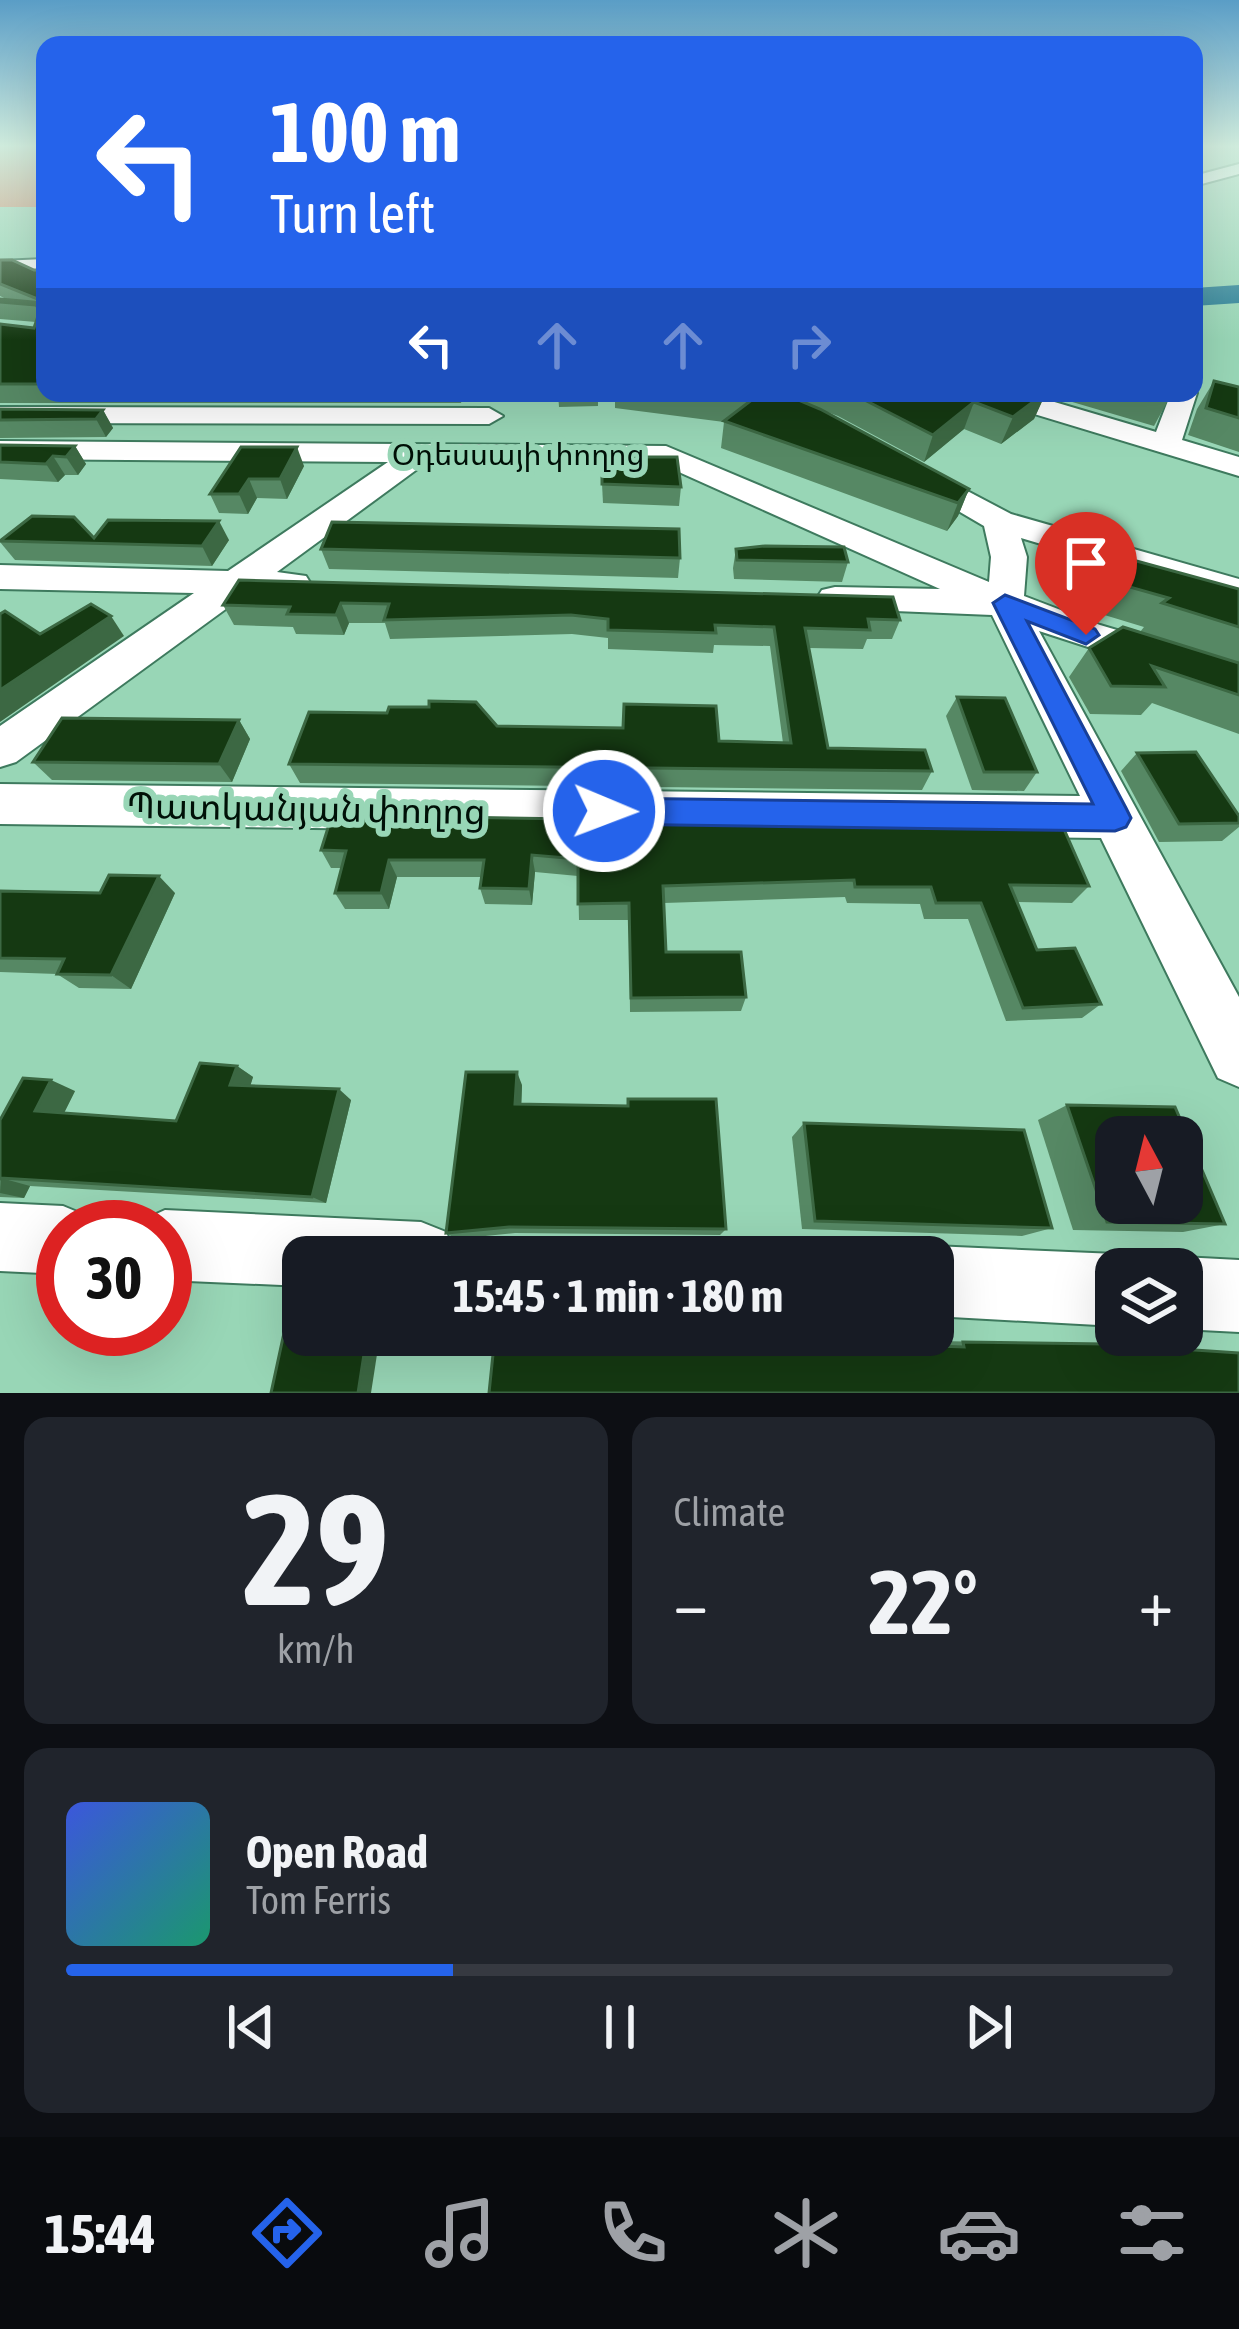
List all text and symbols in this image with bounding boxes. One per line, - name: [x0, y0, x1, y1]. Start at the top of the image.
- icon: left: [72, 84, 228, 240]
- text: 100 m: [270, 84, 460, 180]
- text: Turn left: [270, 183, 435, 244]
- icon: left: [398, 312, 464, 378]
- icon: ahead: [524, 312, 590, 378]
- icon: ahead: [650, 312, 716, 378]
- icon: right: [776, 312, 842, 378]
- street label: Օդեսսայի փողոց: [392, 437, 644, 472]
- pin: [1035, 512, 1137, 635]
- icon: arrive: [1053, 530, 1119, 596]
- position arrow: [541, 748, 667, 874]
- street label: Պատկանյան փողոց: [126, 784, 486, 832]
- north arrow: [1095, 1116, 1203, 1224]
- map controls: [1095, 1116, 1203, 1356]
- speed limit sign: 30: [36, 1200, 192, 1356]
- button: layers: [1095, 1248, 1203, 1356]
- text: 15:45 · 1 min · 180 m: [453, 1270, 783, 1322]
- text: 29: [242, 1459, 389, 1638]
- text: Climate: [674, 1490, 785, 1534]
- text: 22°: [869, 1550, 978, 1653]
- text: −: [674, 1564, 708, 1640]
- text: +: [1139, 1564, 1173, 1640]
- text: km/h: [277, 1627, 354, 1671]
- text: Open Road: [246, 1826, 428, 1878]
- text: Tom Ferris: [246, 1878, 391, 1922]
- icon: previous: [218, 1994, 284, 2060]
- icon: pause: [587, 1994, 653, 2060]
- icon: next: [956, 1994, 1022, 2060]
- icon: directions: [245, 2191, 329, 2275]
- icon: music: [418, 2191, 502, 2275]
- icon: phone: [591, 2191, 675, 2275]
- icon: climate: [764, 2191, 848, 2275]
- icon: car: [937, 2191, 1021, 2275]
- icon: filters: [1110, 2191, 1194, 2275]
- text: 15:44: [45, 2203, 156, 2264]

